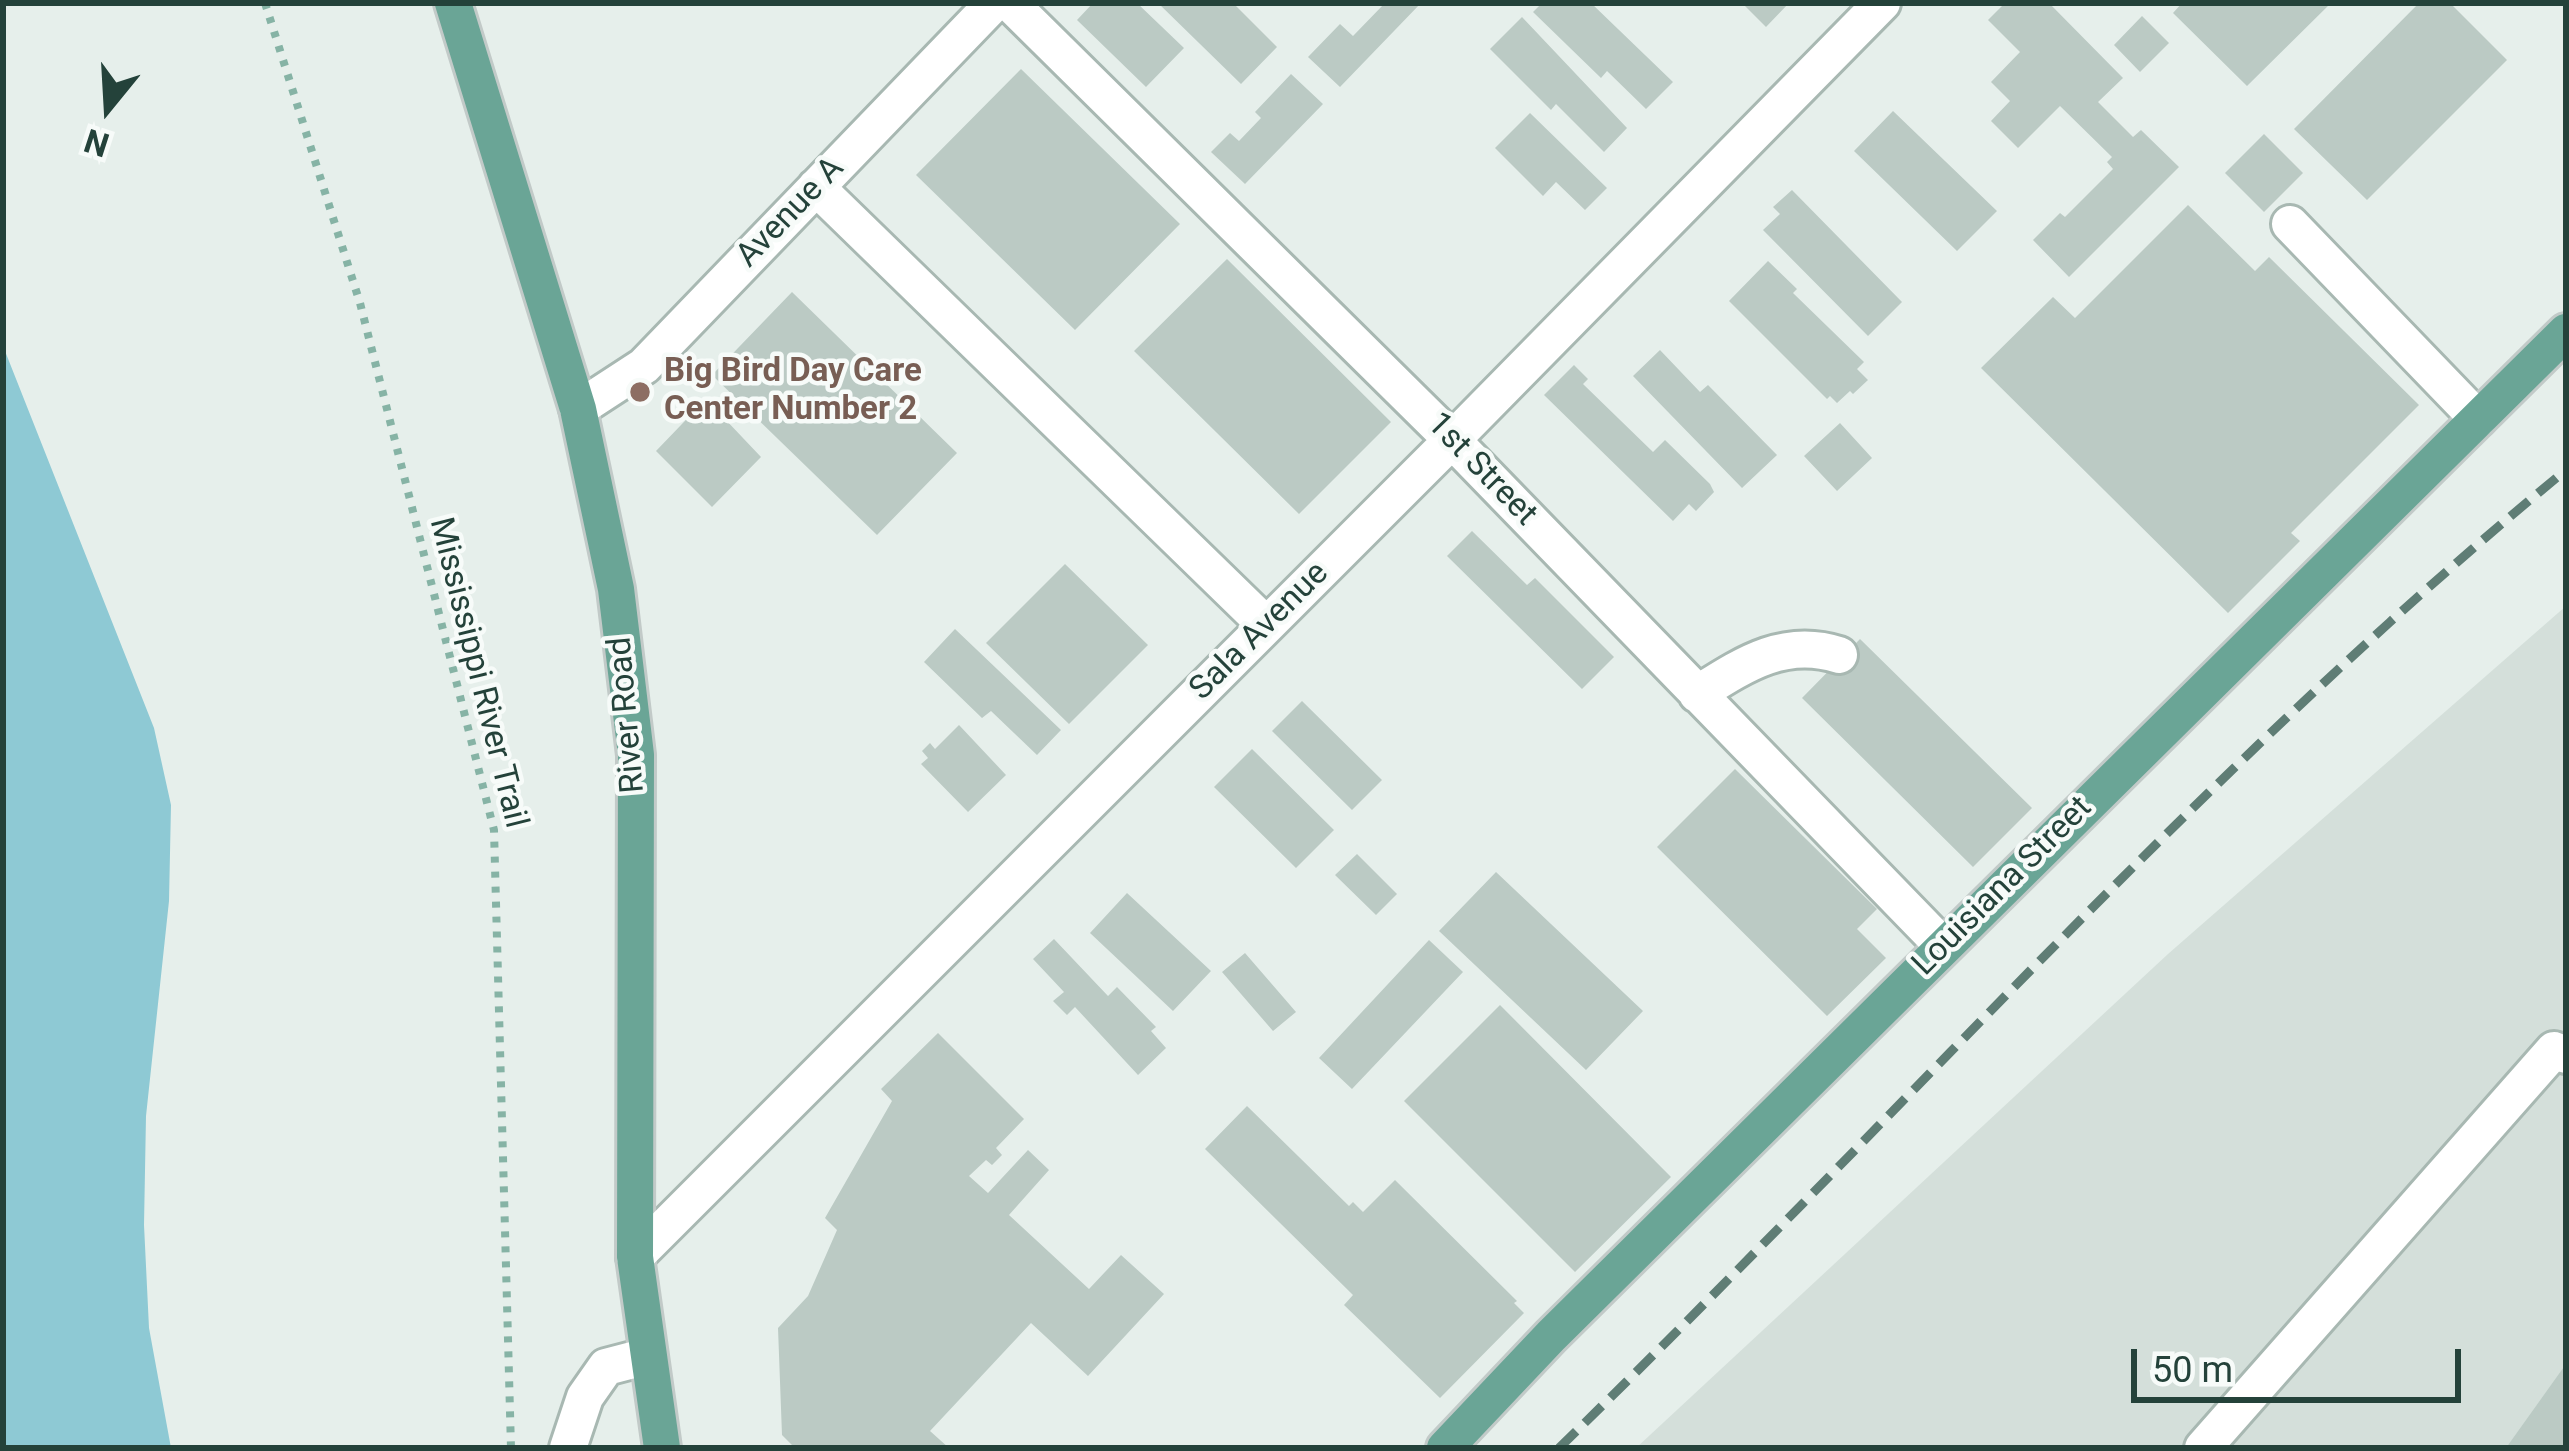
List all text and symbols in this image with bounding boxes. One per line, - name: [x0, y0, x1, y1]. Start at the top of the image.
- north arrow: [48, 48, 168, 168]
- text: N: [80, 121, 114, 165]
- street label: Avenue A: [729, 150, 853, 276]
- place label: Big Bird Day Care Center Number 2: [664, 353, 922, 431]
- marker: Big Bird Day Care Center Number 2: [627, 379, 653, 405]
- street label: 1st Street: [1418, 405, 1544, 535]
- street label: Mississippi River Trail: [419, 514, 535, 832]
- street label: Sala Avenue: [1182, 554, 1338, 710]
- street label: River Road: [601, 635, 655, 795]
- street label: Louisiana Street: [1905, 789, 2101, 985]
- scale bar: [2137, 1325, 2467, 1399]
- text: 50 m: [2152, 1349, 2233, 1391]

